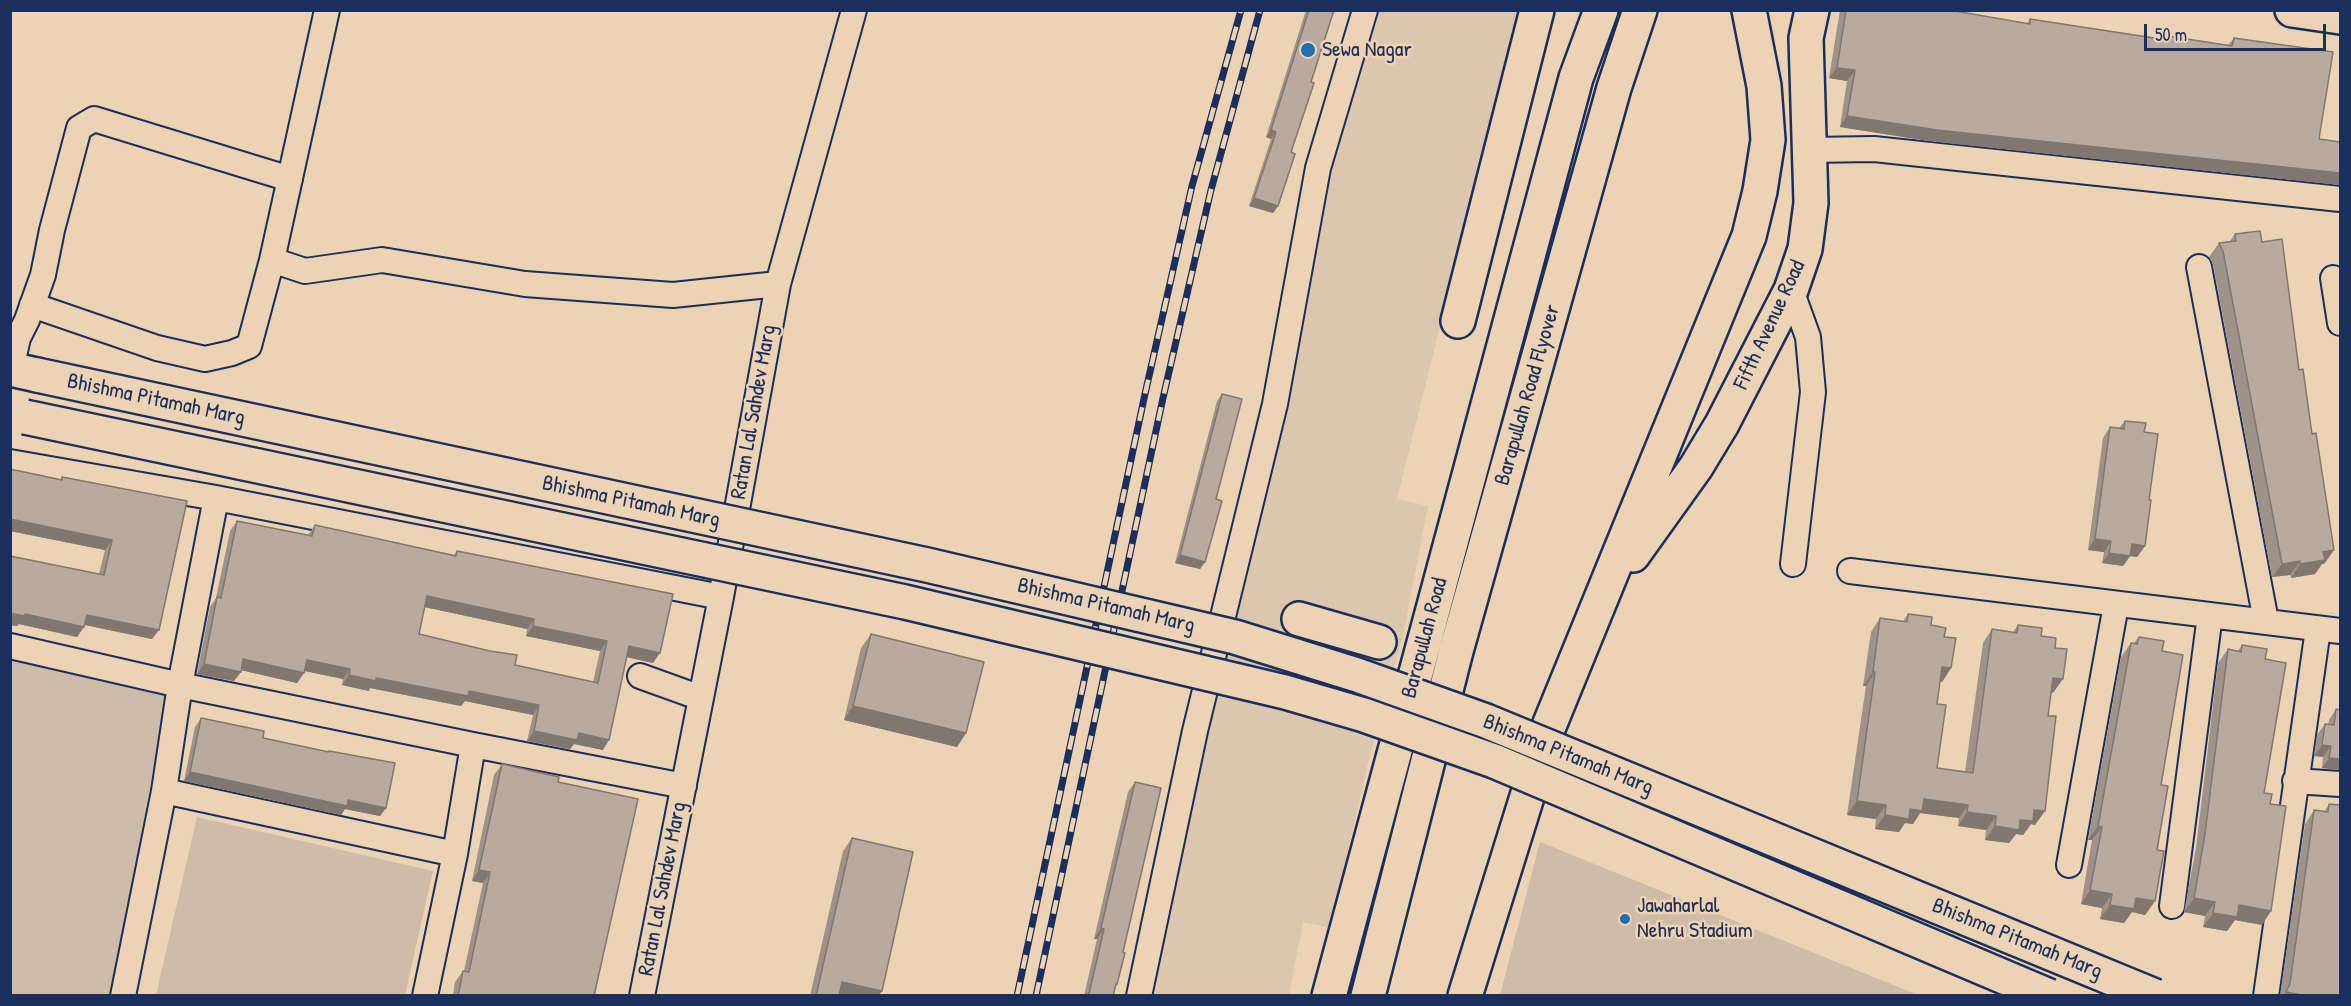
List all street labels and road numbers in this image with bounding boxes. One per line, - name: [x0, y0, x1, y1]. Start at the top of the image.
- street label: Fifth Avenue Road: [1728, 256, 1812, 394]
- street label: Barapullah Road Flyover: [1490, 302, 1566, 488]
- street label: Ratan Lal Sahdev Marg: [726, 323, 782, 501]
- street label: Bhishma Pitamah Marg: [65, 368, 247, 432]
- street label: Bhishma Pitamah Marg: [540, 470, 722, 534]
- street label: Bhishma Pitamah Marg: [1015, 573, 1197, 639]
- street label: Barapullah Road: [1396, 575, 1454, 701]
- street label: Bhishma Pitamah Marg: [1479, 709, 1657, 801]
- street label: Ratan Lal Sahdev Marg: [633, 800, 693, 978]
- street label: Bhishma Pitamah Marg: [1928, 893, 2106, 985]

